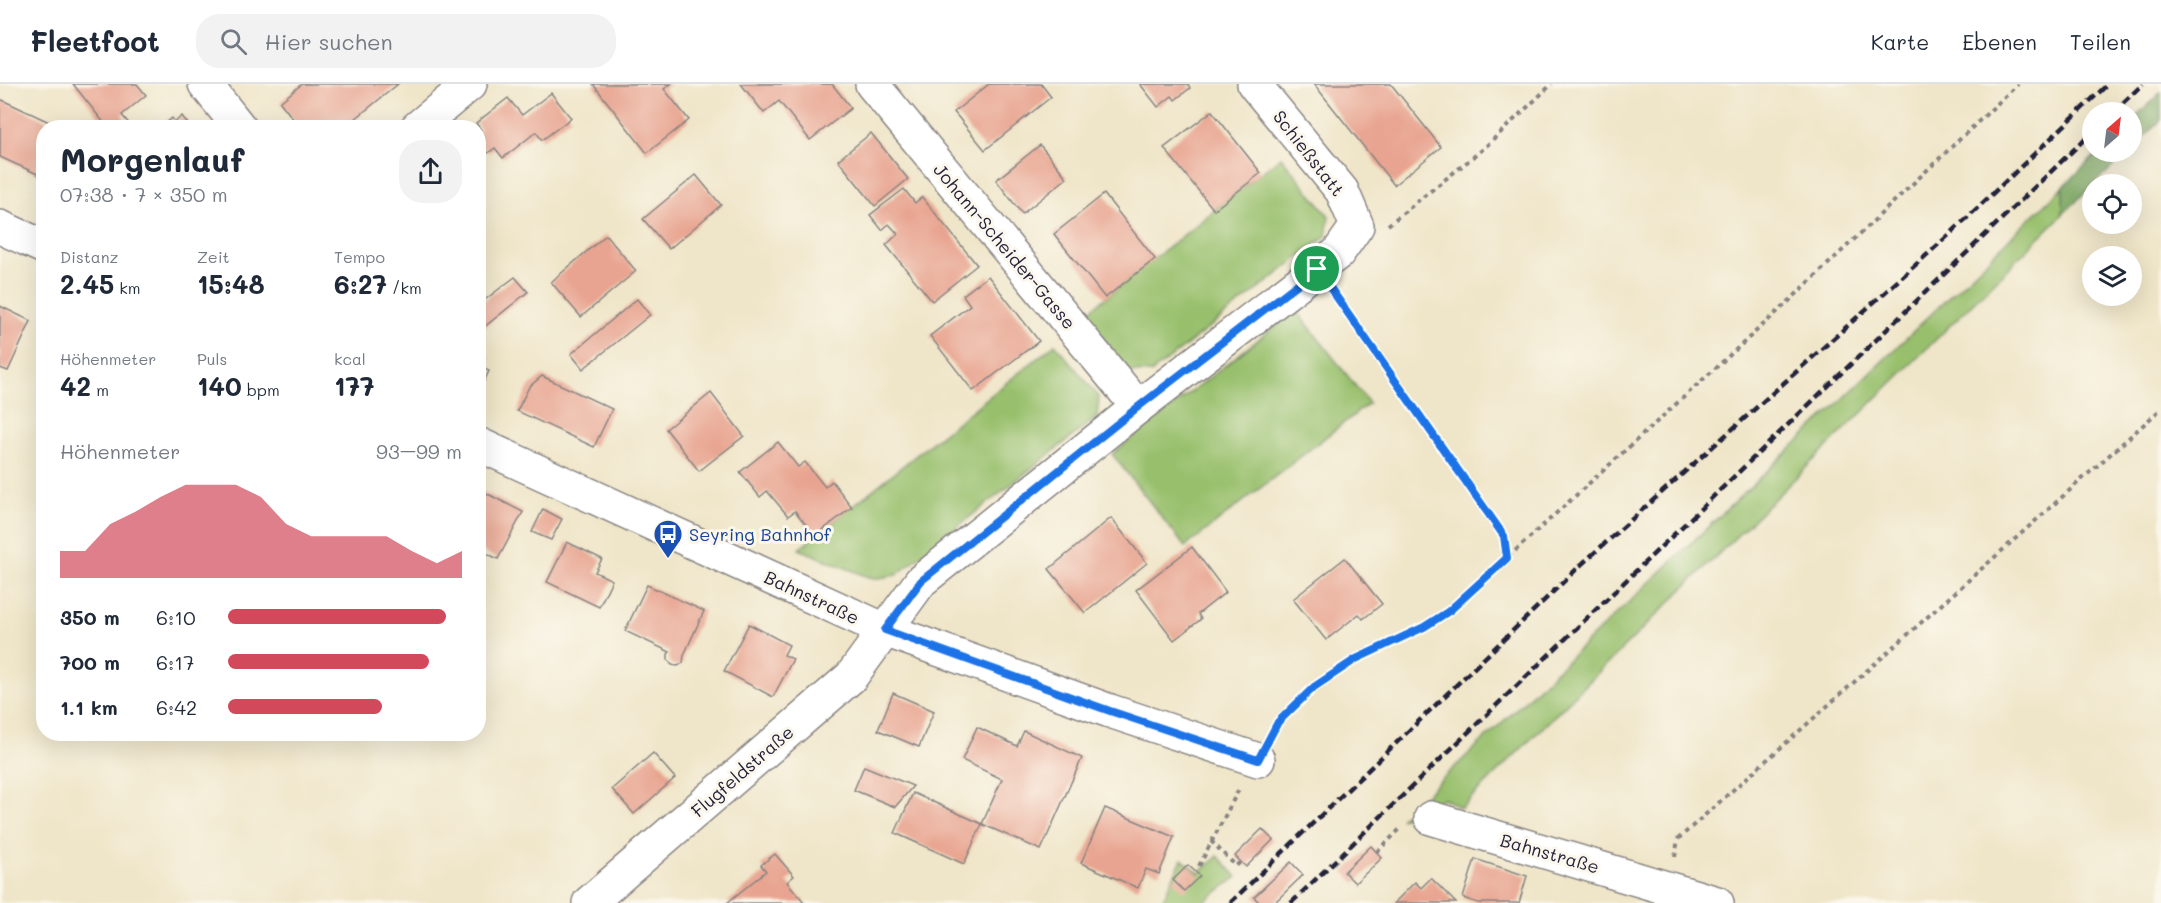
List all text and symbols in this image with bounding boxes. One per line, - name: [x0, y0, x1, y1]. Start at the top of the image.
- search box: [196, 14, 616, 68]
- text: Fleetfoot: [30, 23, 160, 59]
- icon: search: [217, 25, 250, 58]
- text: Hier suchen: [265, 27, 393, 56]
- text: Karte: [1871, 28, 1929, 55]
- text: Ebenen: [1962, 28, 2037, 55]
- text: Teilen: [2070, 28, 2131, 55]
- north arrow: [2082, 102, 2142, 162]
- map controls: [2082, 102, 2142, 306]
- street label: Schießstatt: [1268, 105, 1350, 201]
- text: Morgenlauf: [60, 137, 244, 180]
- button: share: [399, 140, 462, 203]
- street label: Johann-Scheider-Gasse: [929, 158, 1081, 334]
- button: locate: [2082, 174, 2142, 234]
- text: 07:38 · 7 × 350 m: [60, 181, 228, 207]
- pin: [1291, 243, 1342, 294]
- text: Distanz: [60, 246, 118, 267]
- text: Zeit: [197, 246, 230, 267]
- text: Tempo: [334, 246, 385, 267]
- button: layers: [2082, 246, 2142, 306]
- icon: arrive: [1300, 252, 1333, 285]
- text: 2.45: [60, 267, 114, 301]
- text: 15:48: [197, 267, 265, 301]
- text: 6:27: [334, 267, 387, 301]
- text: km: [114, 277, 141, 298]
- text: /km: [387, 277, 422, 298]
- text: Höhenmeter: [60, 348, 156, 369]
- text: Puls: [197, 348, 227, 369]
- text: kcal: [334, 348, 366, 369]
- text: 42: [60, 369, 91, 403]
- text: 140: [197, 369, 242, 403]
- text: 177: [334, 369, 374, 403]
- text: m: [91, 379, 109, 400]
- text: bpm: [242, 379, 280, 400]
- text: Höhenmeter: [60, 438, 180, 464]
- text: 93–99 m: [376, 438, 462, 464]
- bus stop icon: Seyring Bahnhof: [652, 518, 684, 560]
- place label: Seyring Bahnhof: [689, 522, 832, 546]
- street label: Bahnstraße: [761, 565, 863, 629]
- text: 350 m: [60, 604, 120, 630]
- text: 6:10: [156, 604, 196, 630]
- text: 700 m: [60, 649, 120, 675]
- text: 6:17: [156, 649, 194, 675]
- text: 1.1 km: [60, 694, 118, 720]
- text: 6:42: [156, 694, 197, 720]
- street label: Flugfeldstraße: [686, 720, 798, 822]
- street label: Bahnstraße: [1498, 827, 1602, 879]

